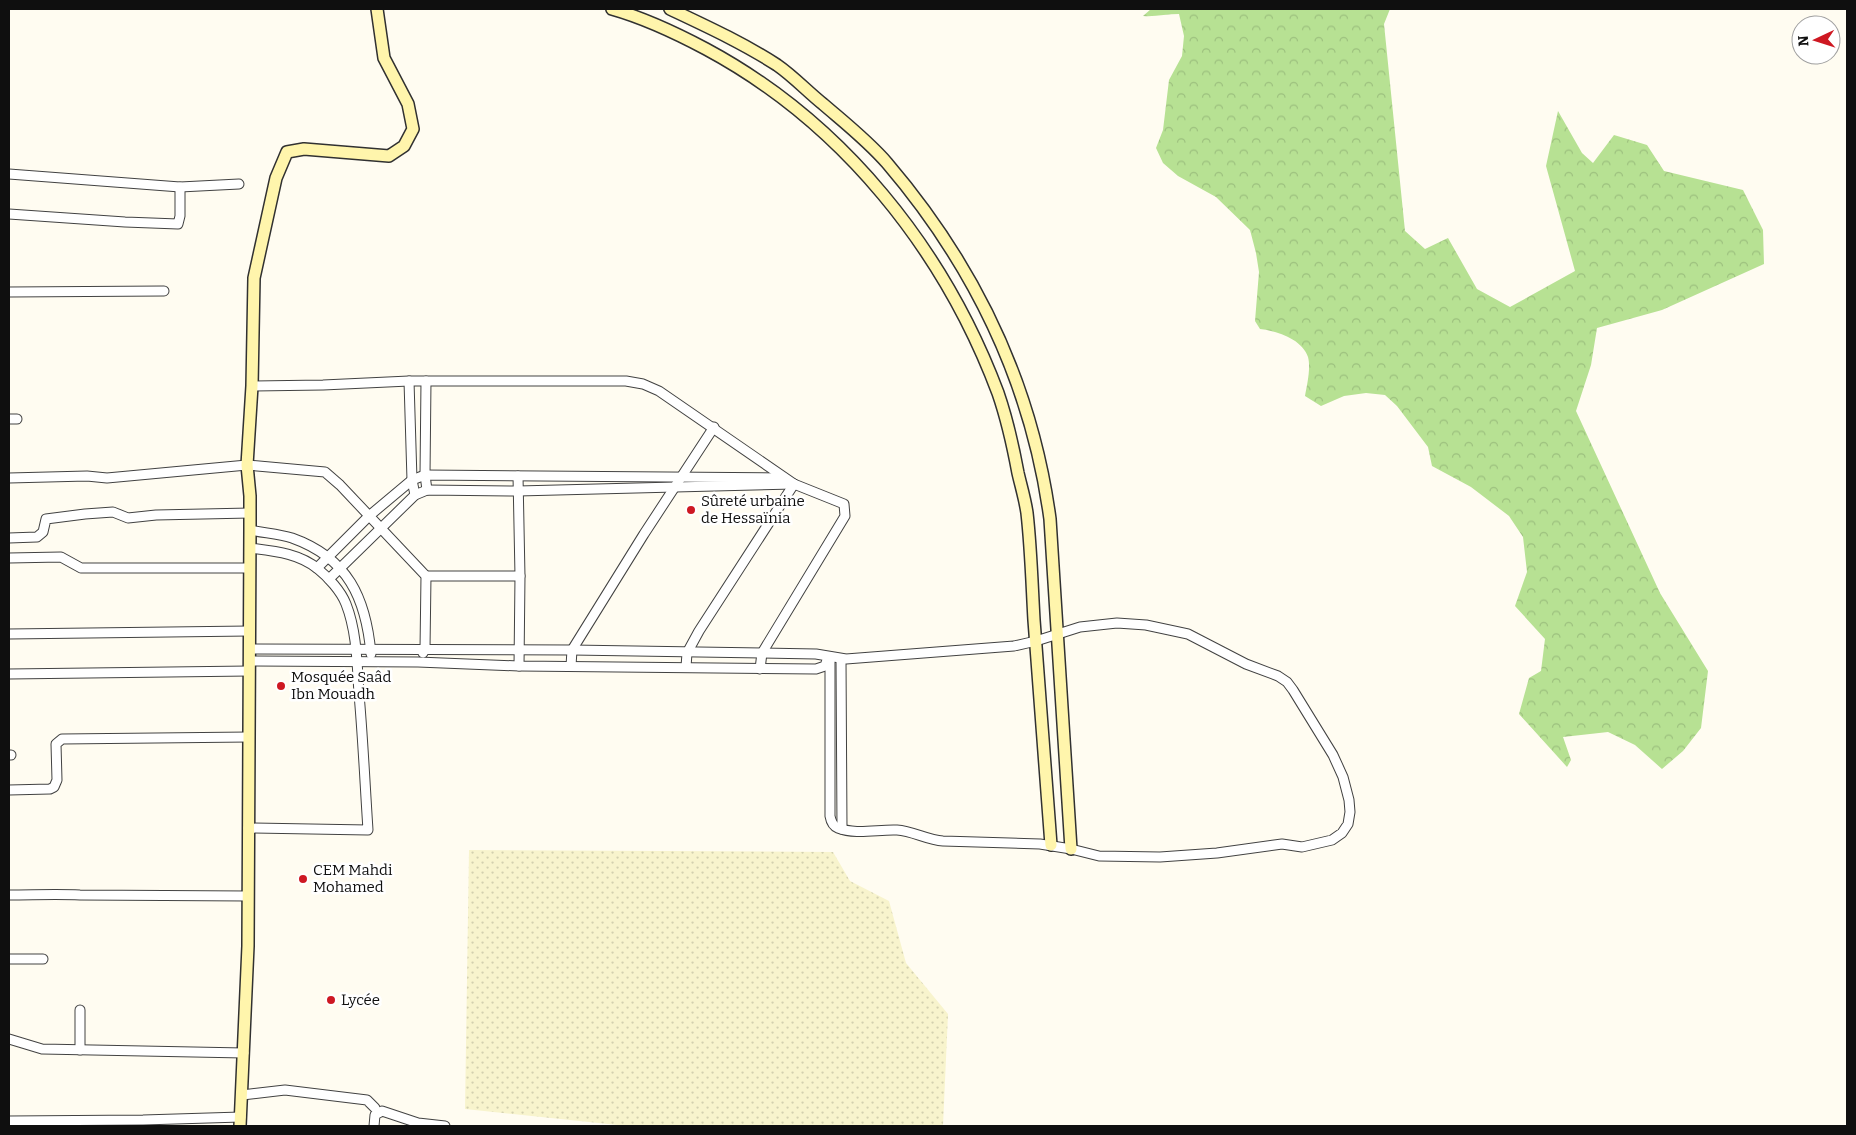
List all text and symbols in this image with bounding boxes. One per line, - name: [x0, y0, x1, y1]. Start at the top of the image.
- north arrow: [1791, 15, 1841, 65]
- text: N: [1795, 35, 1812, 47]
- place label: Sûreté urbaine de Hessaïnia: [701, 492, 805, 527]
- marker: Sûreté urbaine de Hessaïnia: [685, 504, 697, 516]
- place label: Mosquée Saâd Ibn Mouadh: [291, 668, 391, 703]
- marker: Mosquée Saâd Ibn Mouadh: [275, 680, 287, 692]
- place label: CEM Mahdi Mohamed: [313, 861, 393, 896]
- marker: CEM Mahdi Mohamed: [297, 873, 309, 885]
- place label: Lycée: [341, 991, 380, 1009]
- marker: Lycée: [325, 994, 337, 1006]

